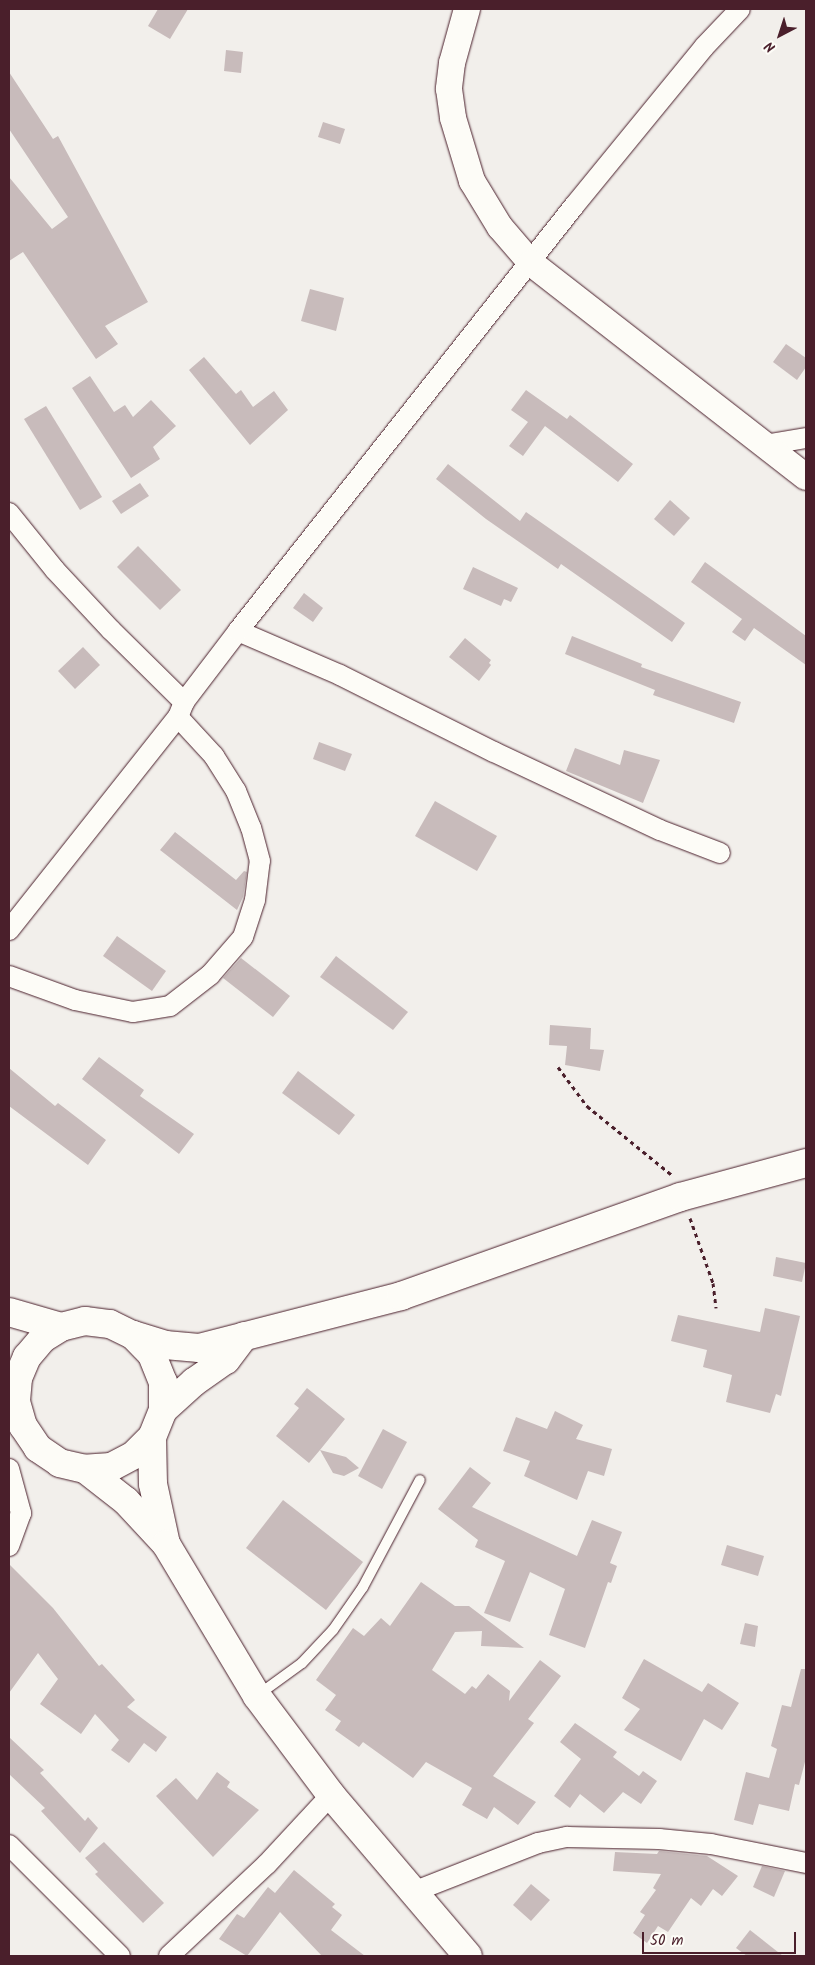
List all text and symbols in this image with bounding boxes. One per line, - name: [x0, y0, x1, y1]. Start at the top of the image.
- north arrow: [755, 10, 805, 60]
- text: N: [760, 35, 781, 58]
- scale bar: [645, 1922, 799, 1954]
- text: 50 m: [650, 1929, 684, 1953]

